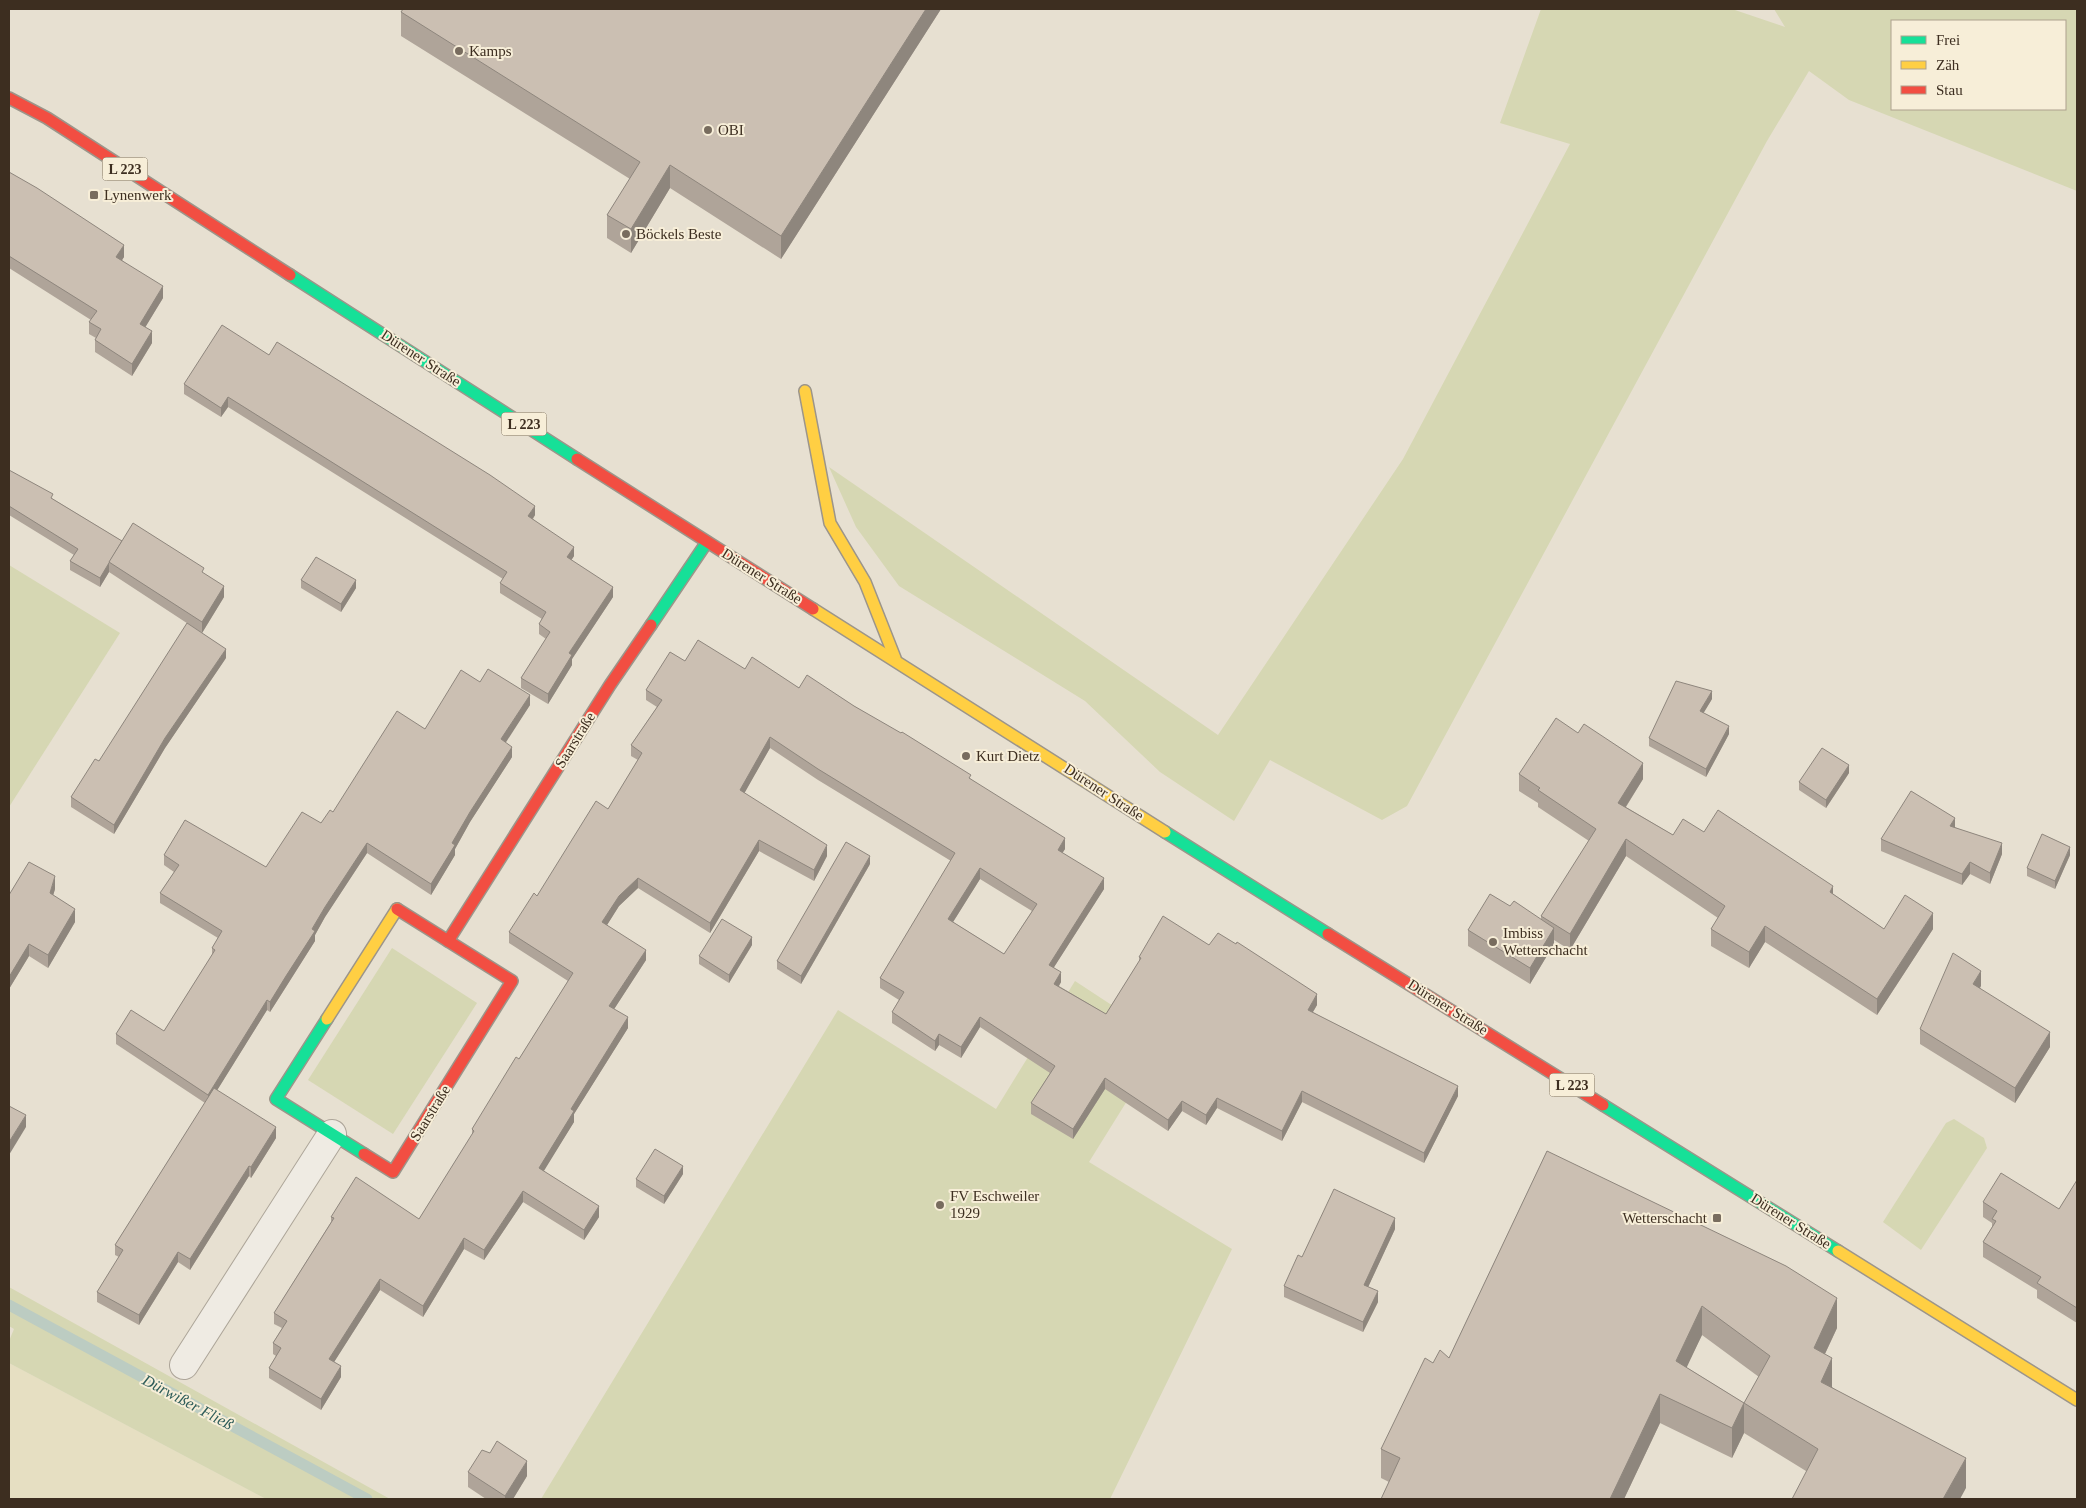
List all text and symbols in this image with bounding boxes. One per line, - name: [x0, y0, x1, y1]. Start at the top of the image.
- legend: [1891, 20, 2066, 110]
- text: Frei: [1936, 32, 1960, 48]
- place label: Kamps: [469, 43, 512, 59]
- marker: Kamps: [453, 45, 465, 57]
- text: Zäh: [1936, 57, 1960, 73]
- text: Stau: [1936, 82, 1963, 98]
- place label: OBI: [718, 122, 744, 138]
- marker: OBI: [702, 124, 714, 136]
- road number: L 223: [102, 157, 148, 180]
- place label: Lynenwerk: [104, 187, 172, 203]
- marker: Lynenwerk: [88, 189, 100, 201]
- place label: Böckels Beste: [636, 226, 722, 242]
- marker: Böckels Beste: [620, 228, 632, 240]
- street label: Dürener Straße: [378, 326, 464, 390]
- road number: L 223: [502, 412, 546, 436]
- street label: Dürener Straße: [719, 545, 805, 607]
- street label: Saarstraße: [552, 709, 599, 771]
- place label: Kurt Dietz: [976, 748, 1040, 764]
- marker: Kurt Dietz: [960, 750, 972, 762]
- street label: Dürener Straße: [1061, 760, 1147, 824]
- place label: Imbiss Wetterschacht: [1503, 925, 1588, 958]
- marker: Imbiss Wetterschacht: [1487, 936, 1499, 948]
- street label: Dürener Straße: [1405, 976, 1491, 1038]
- road number: L 223: [1550, 1074, 1594, 1096]
- street label: Saarstraße: [407, 1082, 454, 1144]
- place label: FV Eschweiler 1929: [950, 1188, 1039, 1221]
- street label: Dürener Straße: [1748, 1190, 1834, 1252]
- marker: FV Eschweiler 1929: [934, 1199, 946, 1211]
- place label: Wetterschacht: [1622, 1210, 1708, 1226]
- marker: Wetterschacht: [1711, 1212, 1723, 1224]
- water label: Dürwißer Fließ: [139, 1371, 236, 1433]

